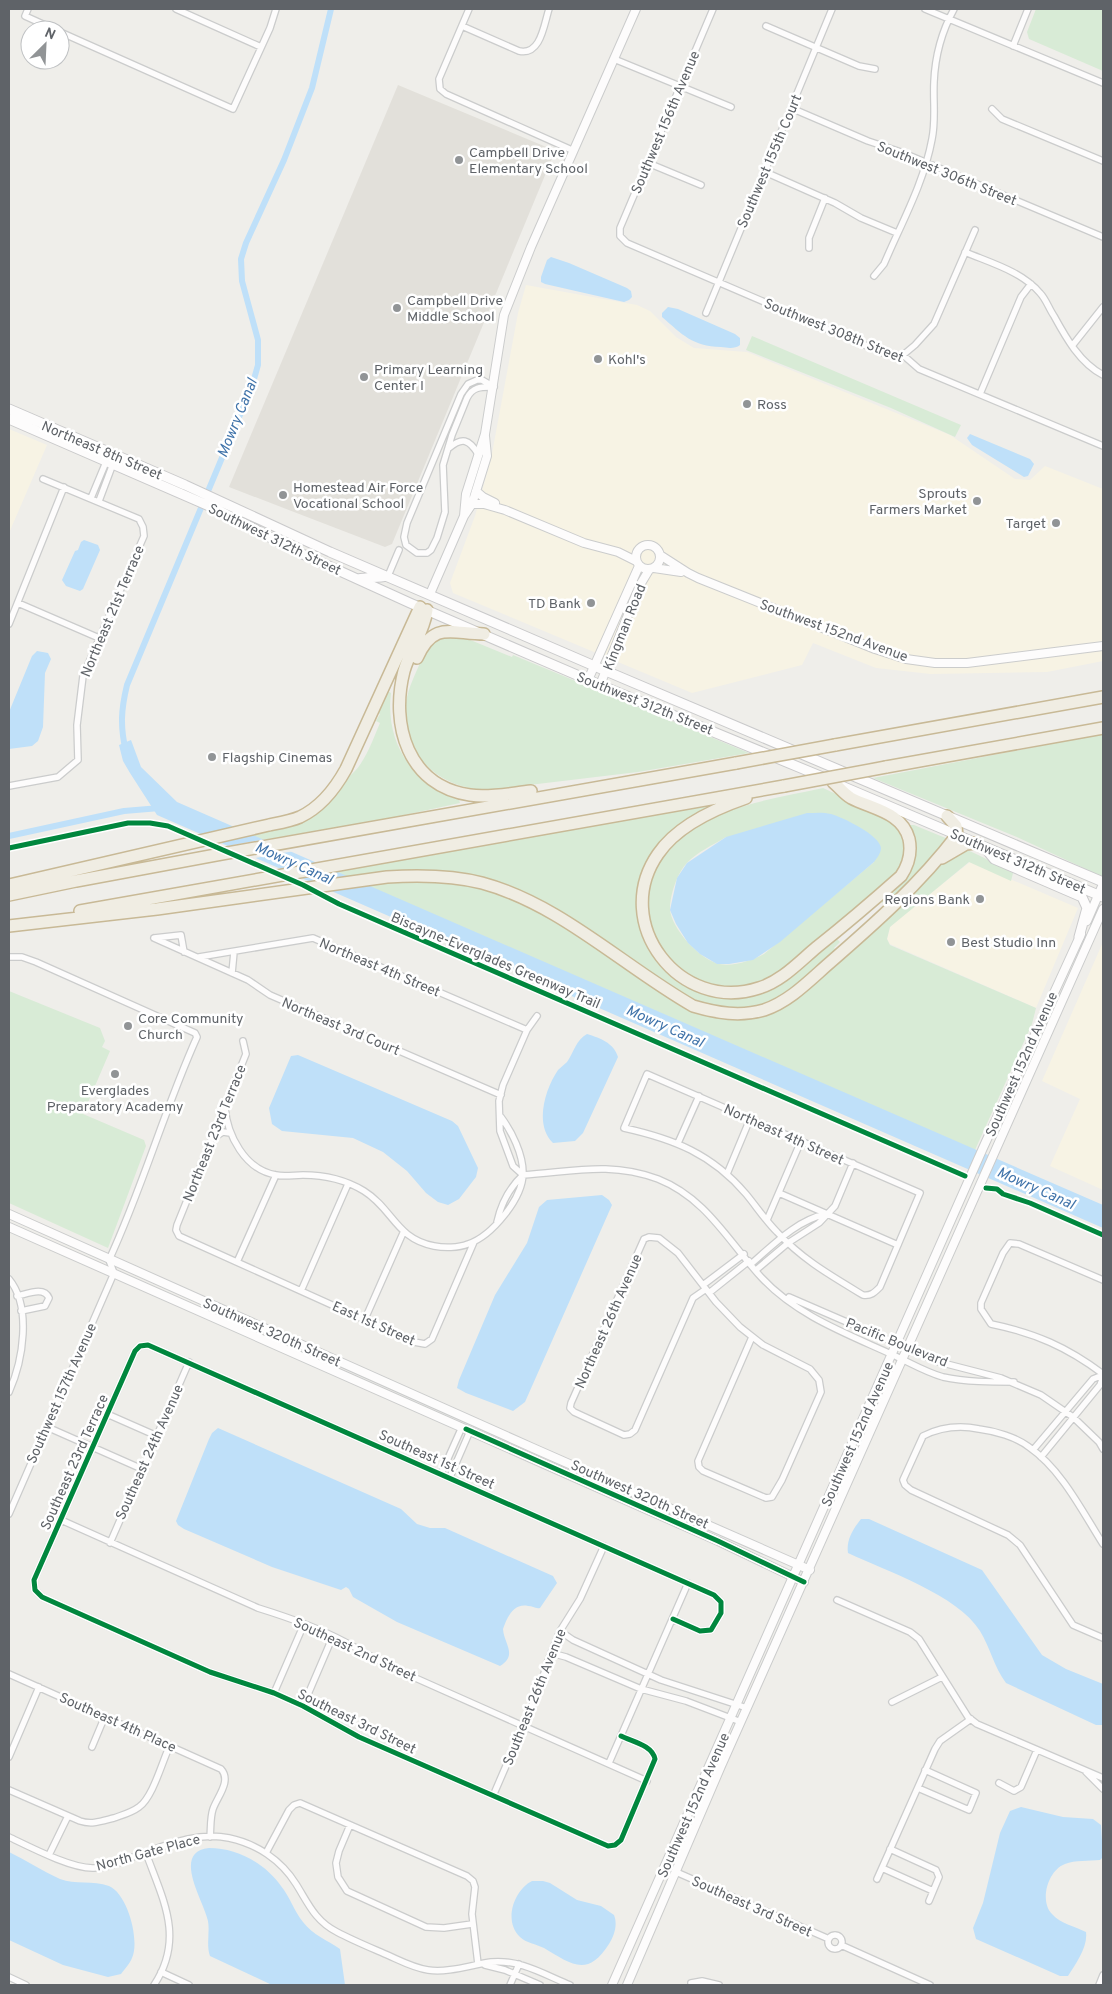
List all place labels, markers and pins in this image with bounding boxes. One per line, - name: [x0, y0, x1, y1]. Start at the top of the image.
- place label: Campbell Drive Elementary School: [469, 145, 588, 178]
- marker: Campbell Drive Elementary School: [453, 154, 465, 166]
- place label: Campbell Drive Middle School: [407, 293, 503, 326]
- marker: Campbell Drive Middle School: [391, 302, 403, 314]
- place label: Kohl's: [608, 352, 646, 369]
- marker: Kohl's: [592, 353, 604, 365]
- place label: Primary Learning Center I: [374, 362, 483, 395]
- marker: Primary Learning Center I: [358, 371, 370, 383]
- place label: Ross: [757, 397, 787, 414]
- marker: Ross: [741, 398, 753, 410]
- place label: Homestead Air Force Vocational School: [293, 480, 423, 513]
- place label: Sprouts Farmers Market: [869, 486, 967, 519]
- marker: Homestead Air Force Vocational School: [277, 489, 289, 501]
- marker: Sprouts Farmers Market: [971, 495, 983, 507]
- place label: Target: [1006, 516, 1046, 533]
- marker: Target: [1050, 517, 1062, 529]
- place label: TD Bank: [528, 596, 581, 613]
- marker: TD Bank: [585, 597, 597, 609]
- place label: Flagship Cinemas: [222, 750, 332, 767]
- marker: Flagship Cinemas: [206, 751, 218, 763]
- place label: Regions Bank: [884, 892, 970, 909]
- marker: Regions Bank: [974, 893, 986, 905]
- place label: Best Studio Inn: [961, 935, 1056, 952]
- marker: Best Studio Inn: [945, 936, 957, 948]
- place label: Core Community Church: [138, 1011, 243, 1044]
- marker: Core Community Church: [122, 1020, 134, 1032]
- marker: Everglades Preparatory Academy: [109, 1068, 121, 1080]
- place label: Everglades Preparatory Academy: [47, 1083, 183, 1116]

